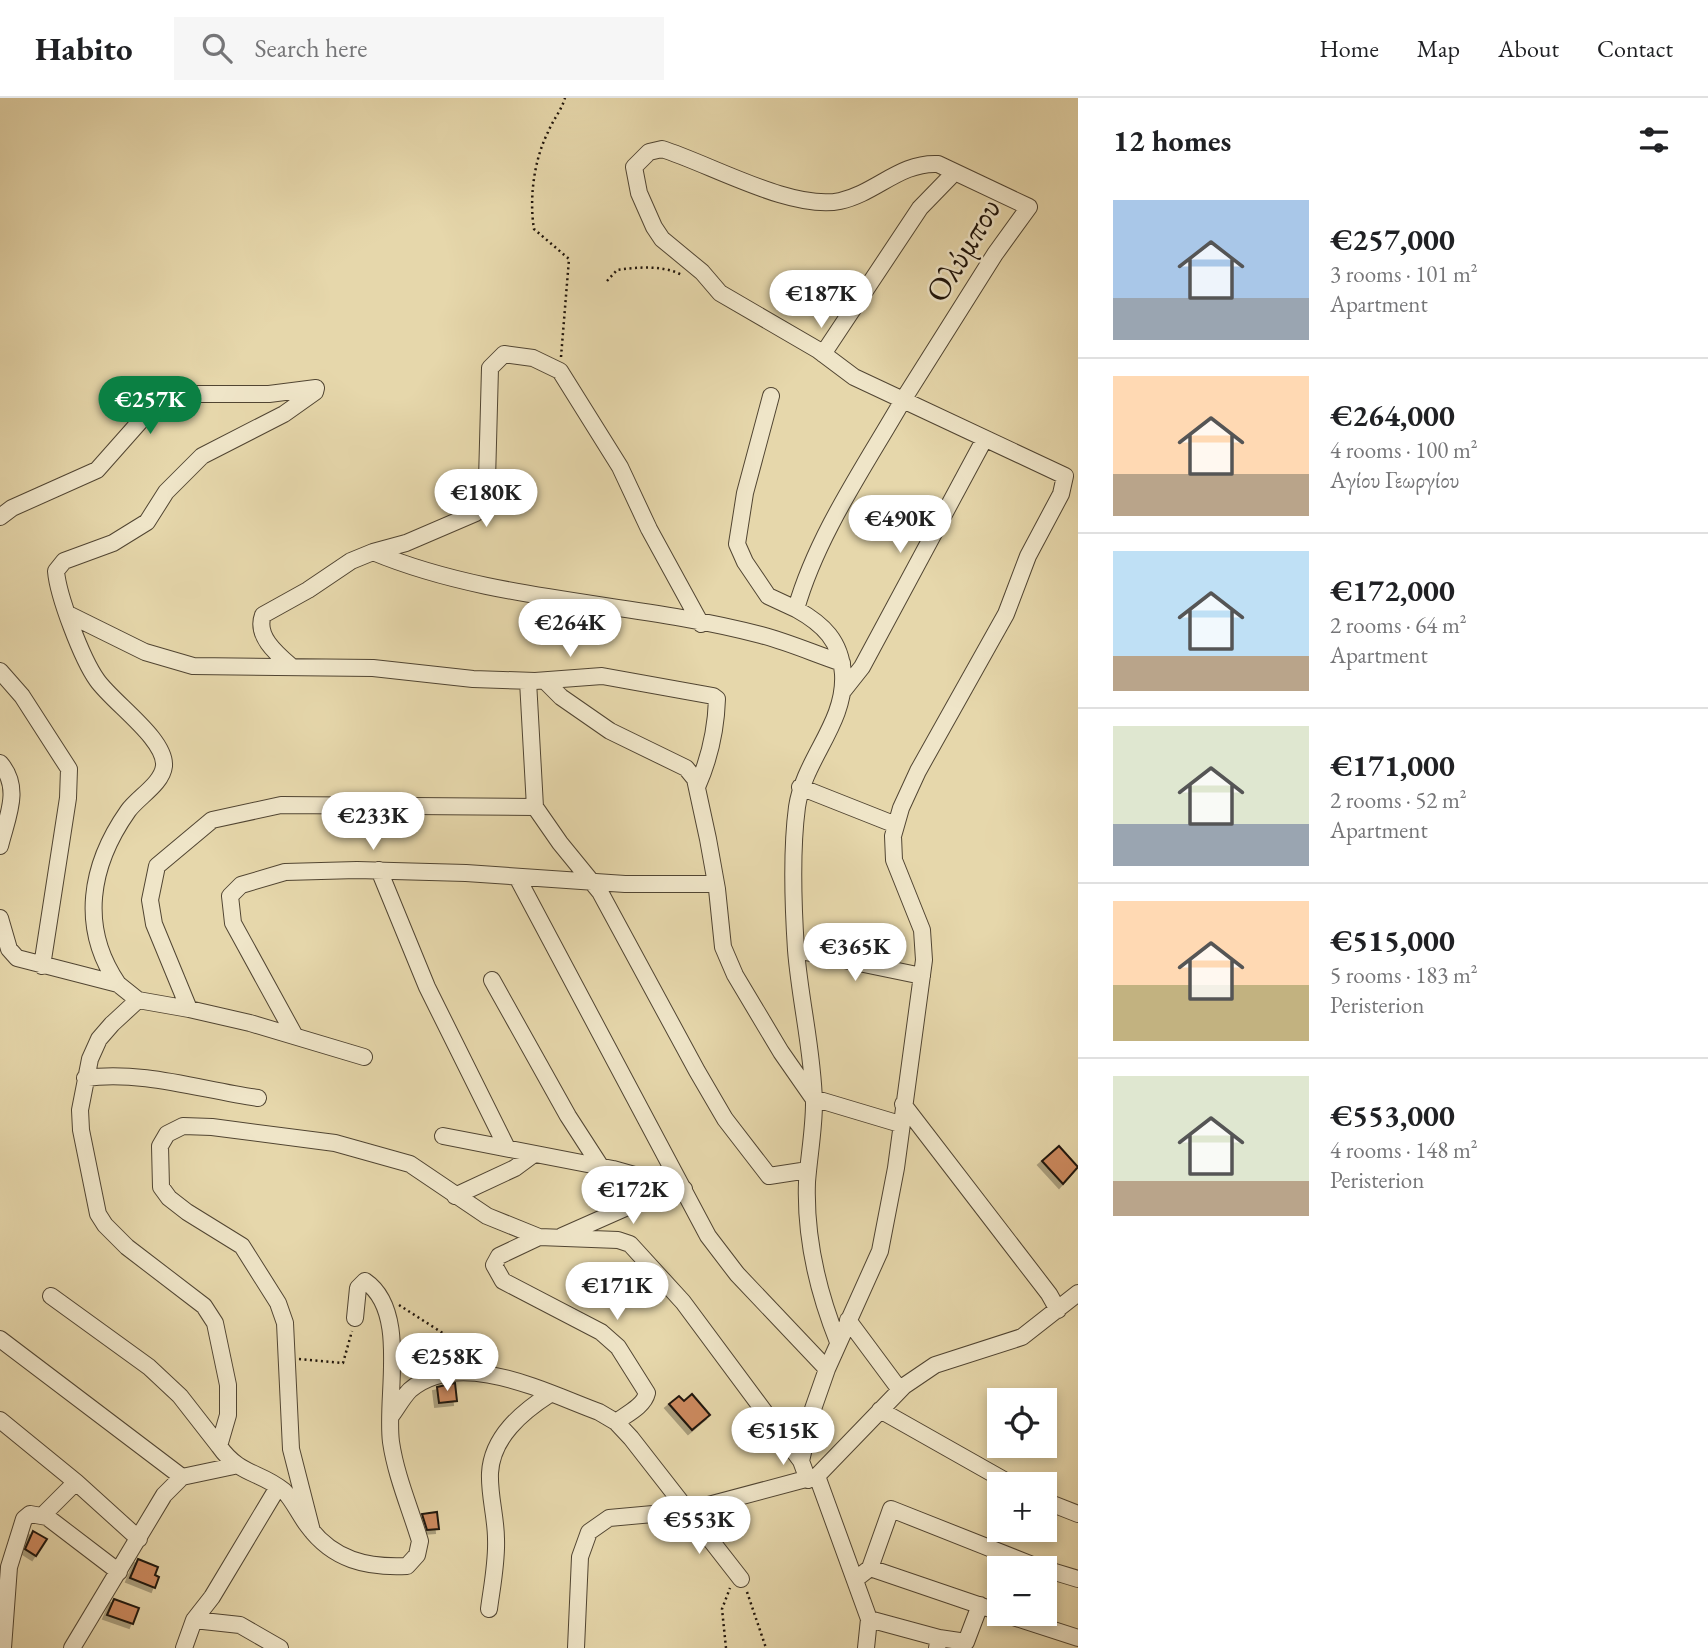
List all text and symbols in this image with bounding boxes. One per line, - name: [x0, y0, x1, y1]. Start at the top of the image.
- search box: [174, 17, 664, 80]
- text: Habito: [35, 27, 132, 70]
- icon: search: [198, 29, 236, 67]
- text: Search here: [254, 31, 367, 65]
- text: Home: [1319, 33, 1379, 64]
- text: Map: [1417, 33, 1460, 64]
- text: About: [1498, 33, 1559, 64]
- text: Contact: [1597, 33, 1673, 64]
- text: 12 homes: [1113, 121, 1231, 160]
- icon: filters: [1635, 121, 1673, 159]
- street label: Ολύμπου: [916, 190, 1010, 310]
- text: €257,000: [1330, 220, 1455, 259]
- icon: home: [1169, 228, 1253, 312]
- text: 3 rooms · 101 m²: [1330, 259, 1478, 289]
- pin: €187K: [772, 271, 870, 330]
- text: €187K: [785, 278, 857, 308]
- text: Apartment: [1330, 289, 1428, 319]
- pin: €257K: [101, 376, 199, 436]
- text: €257K: [114, 384, 186, 414]
- text: €264,000: [1330, 396, 1455, 435]
- icon: home: [1169, 404, 1253, 488]
- text: 4 rooms · 100 m²: [1330, 435, 1478, 465]
- text: Αγίου Γεωργίου: [1330, 465, 1460, 495]
- pin: €180K: [437, 470, 535, 529]
- text: €180K: [450, 477, 522, 507]
- pin: €490K: [851, 496, 949, 555]
- text: €490K: [864, 503, 936, 533]
- text: €172,000: [1330, 571, 1455, 610]
- icon: home: [1169, 579, 1253, 663]
- pin: €264K: [521, 600, 619, 659]
- text: €264K: [534, 607, 606, 637]
- text: 2 rooms · 64 m²: [1330, 610, 1467, 640]
- text: Apartment: [1330, 640, 1428, 670]
- text: €171,000: [1330, 746, 1455, 785]
- icon: home: [1169, 754, 1253, 838]
- text: 2 rooms · 52 m²: [1330, 785, 1467, 815]
- pin: €233K: [324, 792, 422, 852]
- text: €233K: [337, 800, 409, 830]
- text: Apartment: [1330, 815, 1428, 845]
- text: €515,000: [1330, 921, 1455, 960]
- pin: €365K: [806, 924, 904, 983]
- icon: home: [1169, 929, 1253, 1013]
- text: €365K: [819, 931, 891, 961]
- text: 5 rooms · 183 m²: [1330, 960, 1478, 990]
- text: Peristerion: [1330, 990, 1424, 1020]
- text: €553,000: [1330, 1096, 1455, 1135]
- icon: home: [1169, 1104, 1253, 1188]
- text: 4 rooms · 148 m²: [1330, 1135, 1478, 1165]
- text: Peristerion: [1330, 1165, 1424, 1195]
- pin: €172K: [584, 1166, 682, 1226]
- text: €172K: [597, 1174, 669, 1204]
- pin: €171K: [568, 1262, 666, 1322]
- text: €171K: [581, 1270, 653, 1300]
- pin: €258K: [398, 1334, 496, 1393]
- text: €258K: [411, 1341, 483, 1371]
- map controls: [987, 1388, 1057, 1626]
- button: locate: [987, 1388, 1057, 1458]
- pin: €515K: [734, 1408, 832, 1467]
- text: €515K: [747, 1415, 819, 1445]
- button: +: [987, 1472, 1057, 1542]
- pin: €553K: [650, 1496, 748, 1556]
- text: €553K: [663, 1504, 735, 1534]
- button: −: [987, 1556, 1057, 1626]

